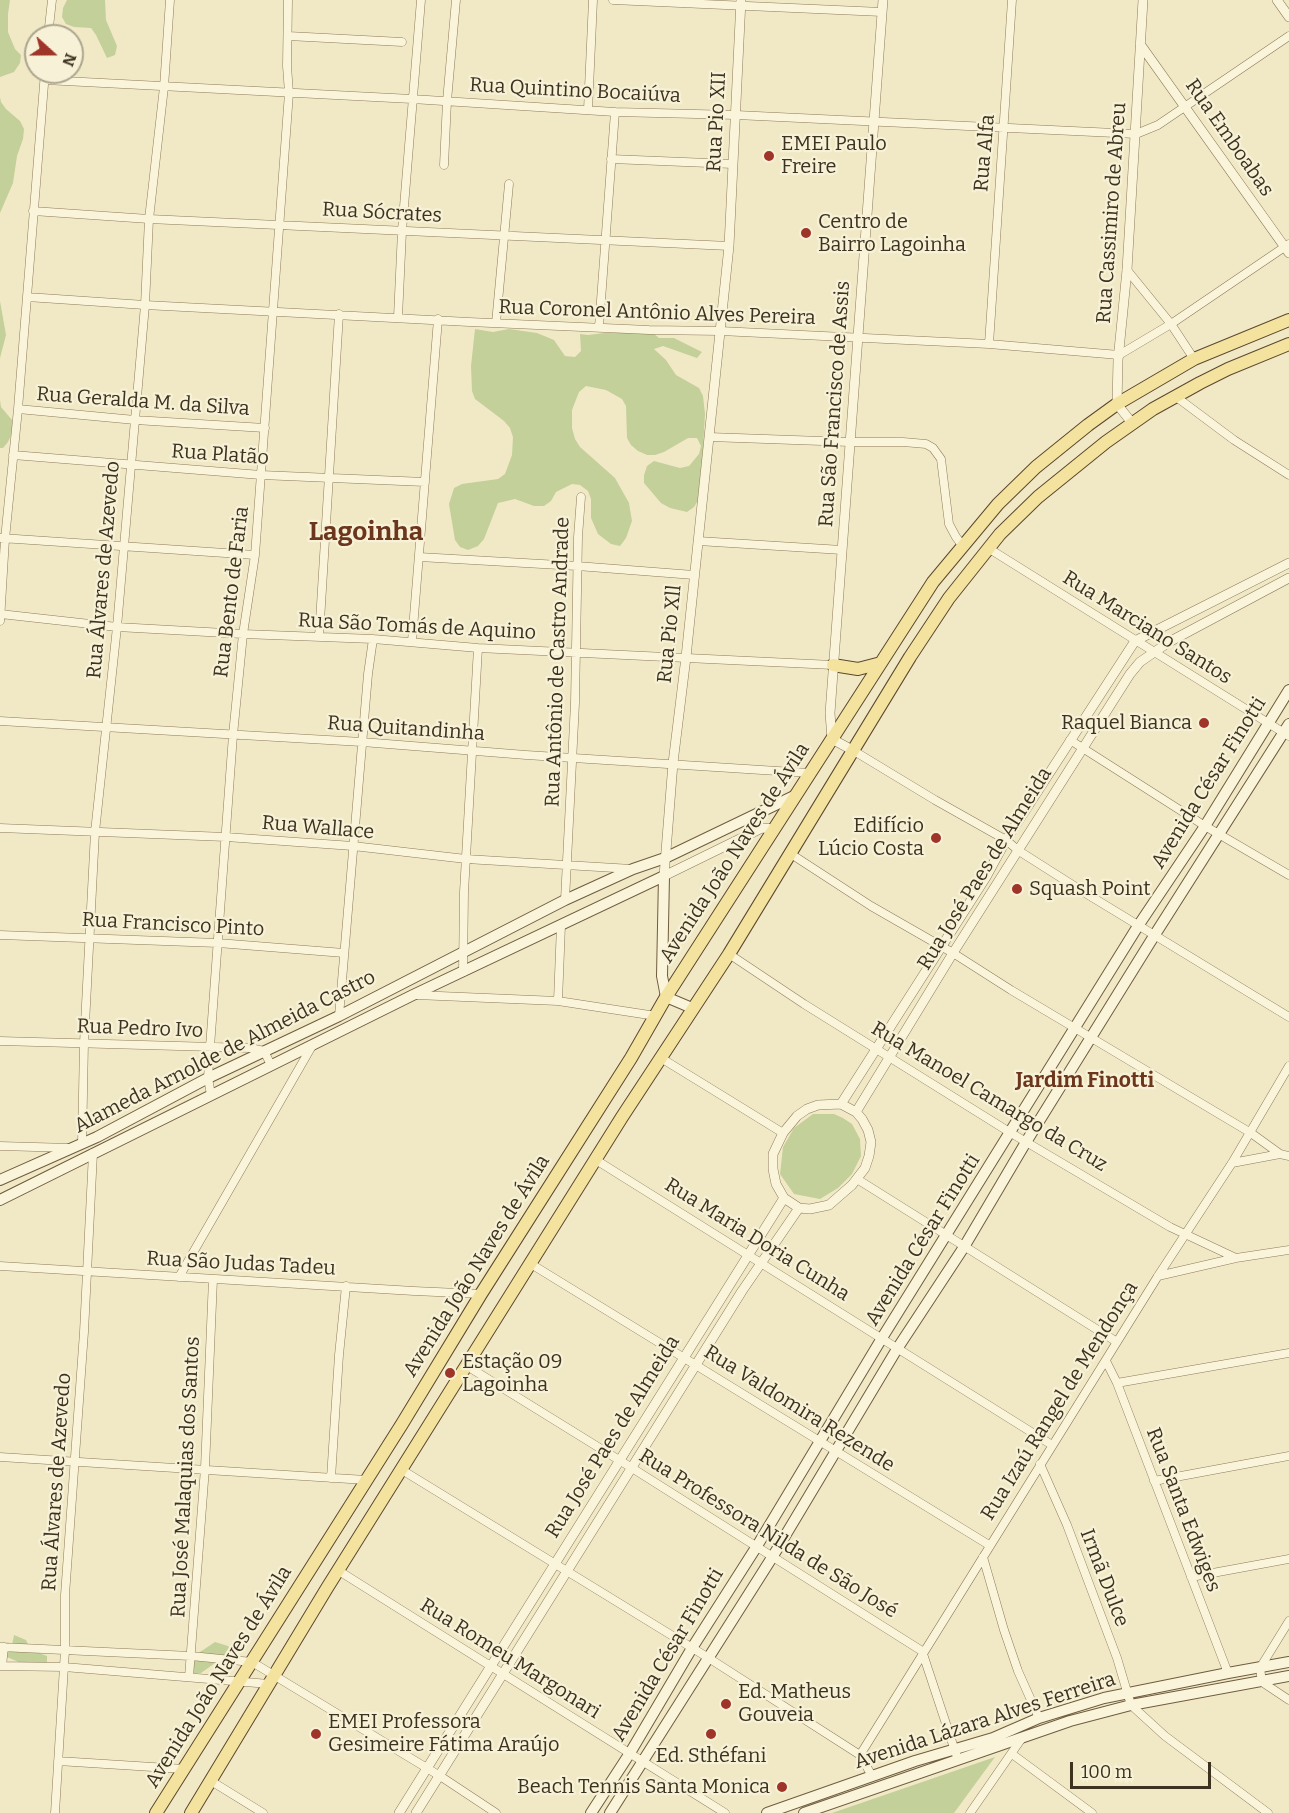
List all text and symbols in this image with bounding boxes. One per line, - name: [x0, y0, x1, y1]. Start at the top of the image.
- north arrow: [24, 24, 84, 84]
- text: N: [58, 51, 80, 69]
- street label: Rua Pio XII: [702, 71, 732, 173]
- street label: Rua Quintino Bocaiúva: [469, 73, 681, 109]
- street label: Rua Emboabas: [1180, 75, 1278, 201]
- street label: Rua Cassimiro de Abreu: [1092, 102, 1132, 324]
- street label: Rua Alfa: [970, 113, 1000, 193]
- place label: EMEI Paulo Freire: [781, 132, 887, 179]
- marker: EMEI Paulo Freire: [762, 149, 776, 163]
- street label: Rua Sócrates: [321, 198, 443, 228]
- place label: Centro de Bairro Lagoinha: [818, 210, 966, 257]
- marker: Centro de Bairro Lagoinha: [799, 226, 813, 240]
- street label: Rua São Francisco de Assis: [814, 280, 856, 528]
- street label: Rua Coronel Antônio Alves Pereira: [498, 295, 816, 331]
- street label: Rua Geralda M. da Silva: [36, 383, 250, 421]
- street label: Rua Platão: [170, 440, 270, 470]
- street label: Rua Álvares de Azevedo: [83, 460, 125, 680]
- street label: Rua Bento de Faria: [210, 505, 254, 679]
- street label: Rua Antônio de Castro Andrade: [541, 516, 575, 808]
- district label: Lagoinha: [309, 517, 423, 549]
- street label: Rua Marciano Santos: [1058, 566, 1236, 690]
- street label: Rua Pio Xll: [653, 584, 687, 684]
- street label: Rua São Tomás de Aquino: [297, 609, 537, 645]
- street label: Avenida César Finotti: [1146, 693, 1272, 873]
- place label: Raquel Bianca: [1061, 711, 1192, 735]
- street label: Rua Quitandinha: [326, 712, 486, 746]
- marker: Raquel Bianca: [1197, 716, 1211, 730]
- street label: Avenida João Naves de Ávila: [655, 739, 815, 967]
- street label: Rua José Paes de Almeida: [913, 763, 1057, 975]
- street label: Rua Wallace: [261, 811, 375, 845]
- place label: Edifício Lúcio Costa: [818, 814, 924, 861]
- marker: Edifício Lúcio Costa: [929, 831, 943, 845]
- place label: Squash Point: [1029, 877, 1151, 901]
- marker: Squash Point: [1010, 882, 1024, 896]
- street label: Rua Francisco Pinto: [81, 908, 265, 942]
- street label: Alameda Arnolde de Almeida Castro: [70, 965, 380, 1139]
- street label: Rua Pedro Ivo: [76, 1015, 204, 1043]
- street label: Rua Manoel Camargo da Cruz: [867, 1017, 1111, 1177]
- district label: Jardim Finotti: [1016, 1068, 1154, 1094]
- street label: Avenida César Finotti: [860, 1150, 986, 1330]
- street label: Avenida João Naves de Ávila: [399, 1151, 555, 1381]
- street label: Rua Maria Doria Cunha: [660, 1173, 854, 1307]
- street label: Rua São Judas Tadeu: [146, 1247, 336, 1281]
- street label: Rua Izaú Rangel de Mendonça: [976, 1277, 1144, 1525]
- street label: Rua José Paes de Almeida: [541, 1331, 685, 1543]
- street label: Rua José Malaquias dos Santos: [167, 1336, 205, 1618]
- street label: Rua Valdomira Rezende: [699, 1340, 899, 1478]
- place label: Estação 09 Lagoinha: [462, 1350, 562, 1397]
- marker: Estação 09 Lagoinha: [443, 1366, 457, 1380]
- street label: Rua Álvares de Azevedo: [37, 1372, 77, 1592]
- street label: Rua Santa Edwiges: [1141, 1424, 1225, 1596]
- street label: Rua Professora Nilda de São José: [634, 1444, 902, 1624]
- street label: Irmã Dulce: [1074, 1526, 1134, 1630]
- street label: Avenida João Naves de Ávila: [141, 1562, 297, 1792]
- street label: Avenida César Finotti: [607, 1564, 729, 1746]
- street label: Rua Romeu Margonari: [415, 1594, 605, 1724]
- street label: Avenida Lázara Alves Ferreira: [851, 1667, 1119, 1775]
- place label: Ed. Matheus Gouveia: [738, 1680, 851, 1727]
- marker: Ed. Matheus Gouveia: [719, 1697, 733, 1711]
- place label: EMEI Professora Gesimeire Fátima Araújo: [328, 1710, 560, 1757]
- marker: EMEI Professora Gesimeire Fátima Araújo: [309, 1727, 323, 1741]
- marker: Ed. Sthéfani: [704, 1727, 718, 1741]
- place label: Ed. Sthéfani: [656, 1744, 766, 1768]
- scale bar: [1073, 1750, 1214, 1788]
- text: 100 m: [1081, 1761, 1132, 1783]
- place label: Beach Tennis Santa Monica: [517, 1775, 770, 1799]
- marker: Beach Tennis Santa Monica: [775, 1780, 789, 1794]

